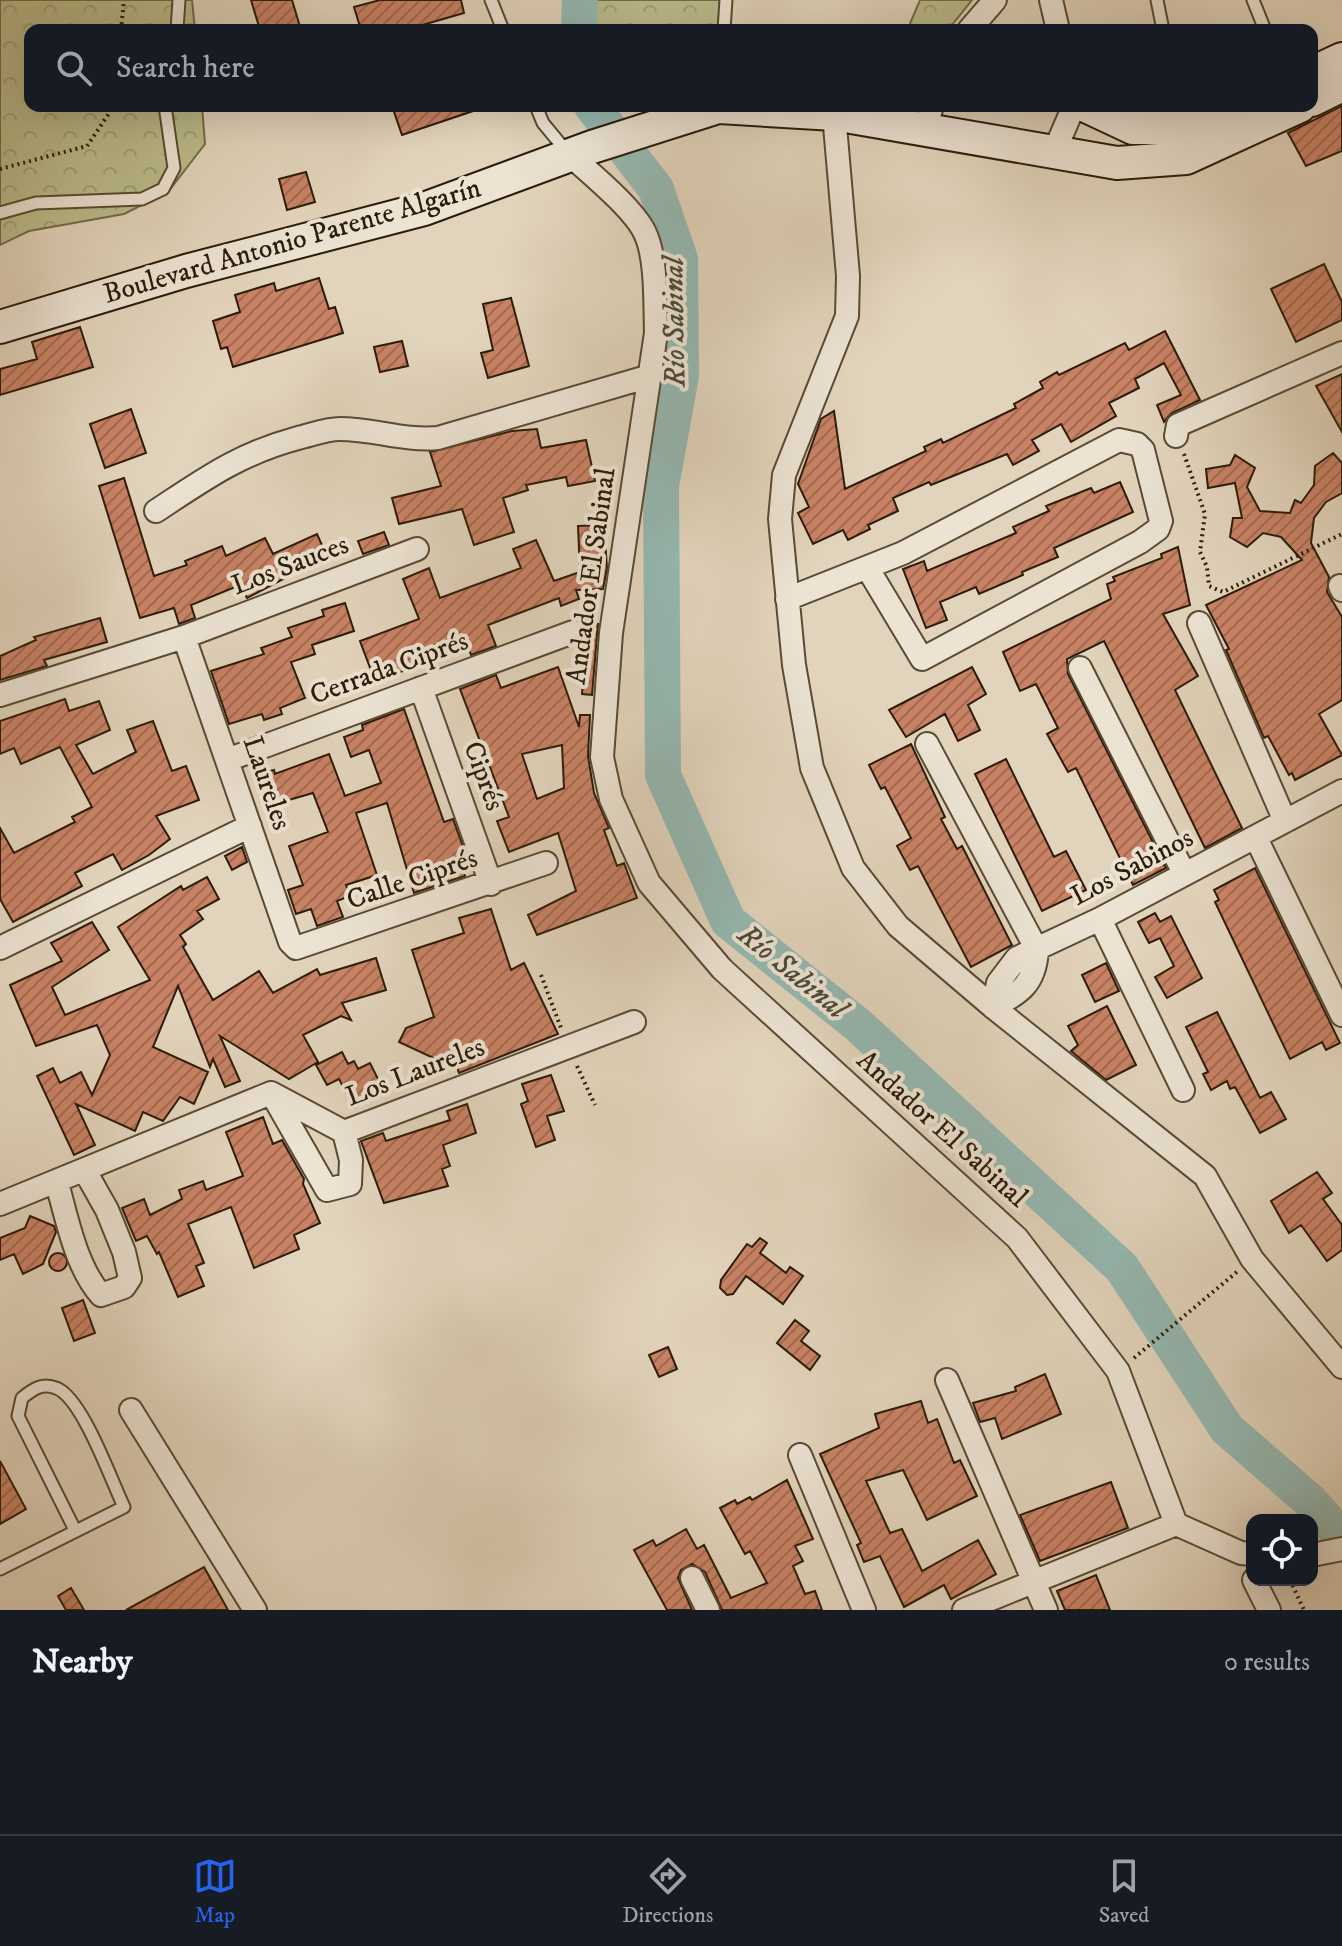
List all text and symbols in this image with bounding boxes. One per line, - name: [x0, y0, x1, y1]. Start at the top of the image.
- search box: [24, 24, 1318, 112]
- icon: search: [52, 46, 96, 90]
- text: Search here: [116, 50, 255, 87]
- street label: Boulevard Antonio Parente Algarín: [99, 170, 485, 312]
- water label: Río Sabinal: [655, 253, 695, 389]
- street label: Andador El Sabinal: [558, 465, 624, 686]
- street label: Los Sauces: [227, 527, 353, 603]
- street label: Cerrada Ciprés: [305, 623, 473, 713]
- street label: Laureles: [235, 732, 299, 834]
- street label: Ciprés: [455, 737, 513, 815]
- street label: Los Sabinos: [1065, 820, 1199, 914]
- street label: Calle Ciprés: [342, 840, 482, 918]
- water label: Río Sabinal: [729, 916, 857, 1029]
- street label: Los Laureles: [341, 1029, 489, 1115]
- street label: Andador El Sabinal: [849, 1043, 1035, 1215]
- map controls: [1246, 1514, 1318, 1586]
- button: locate: [1246, 1514, 1318, 1586]
- text: Nearby: [32, 1641, 133, 1683]
- text: 0 results: [1224, 1646, 1310, 1679]
- tab: Map: [193, 1854, 237, 1929]
- tab: Directions: [622, 1854, 713, 1929]
- tab: Saved: [1099, 1854, 1149, 1929]

